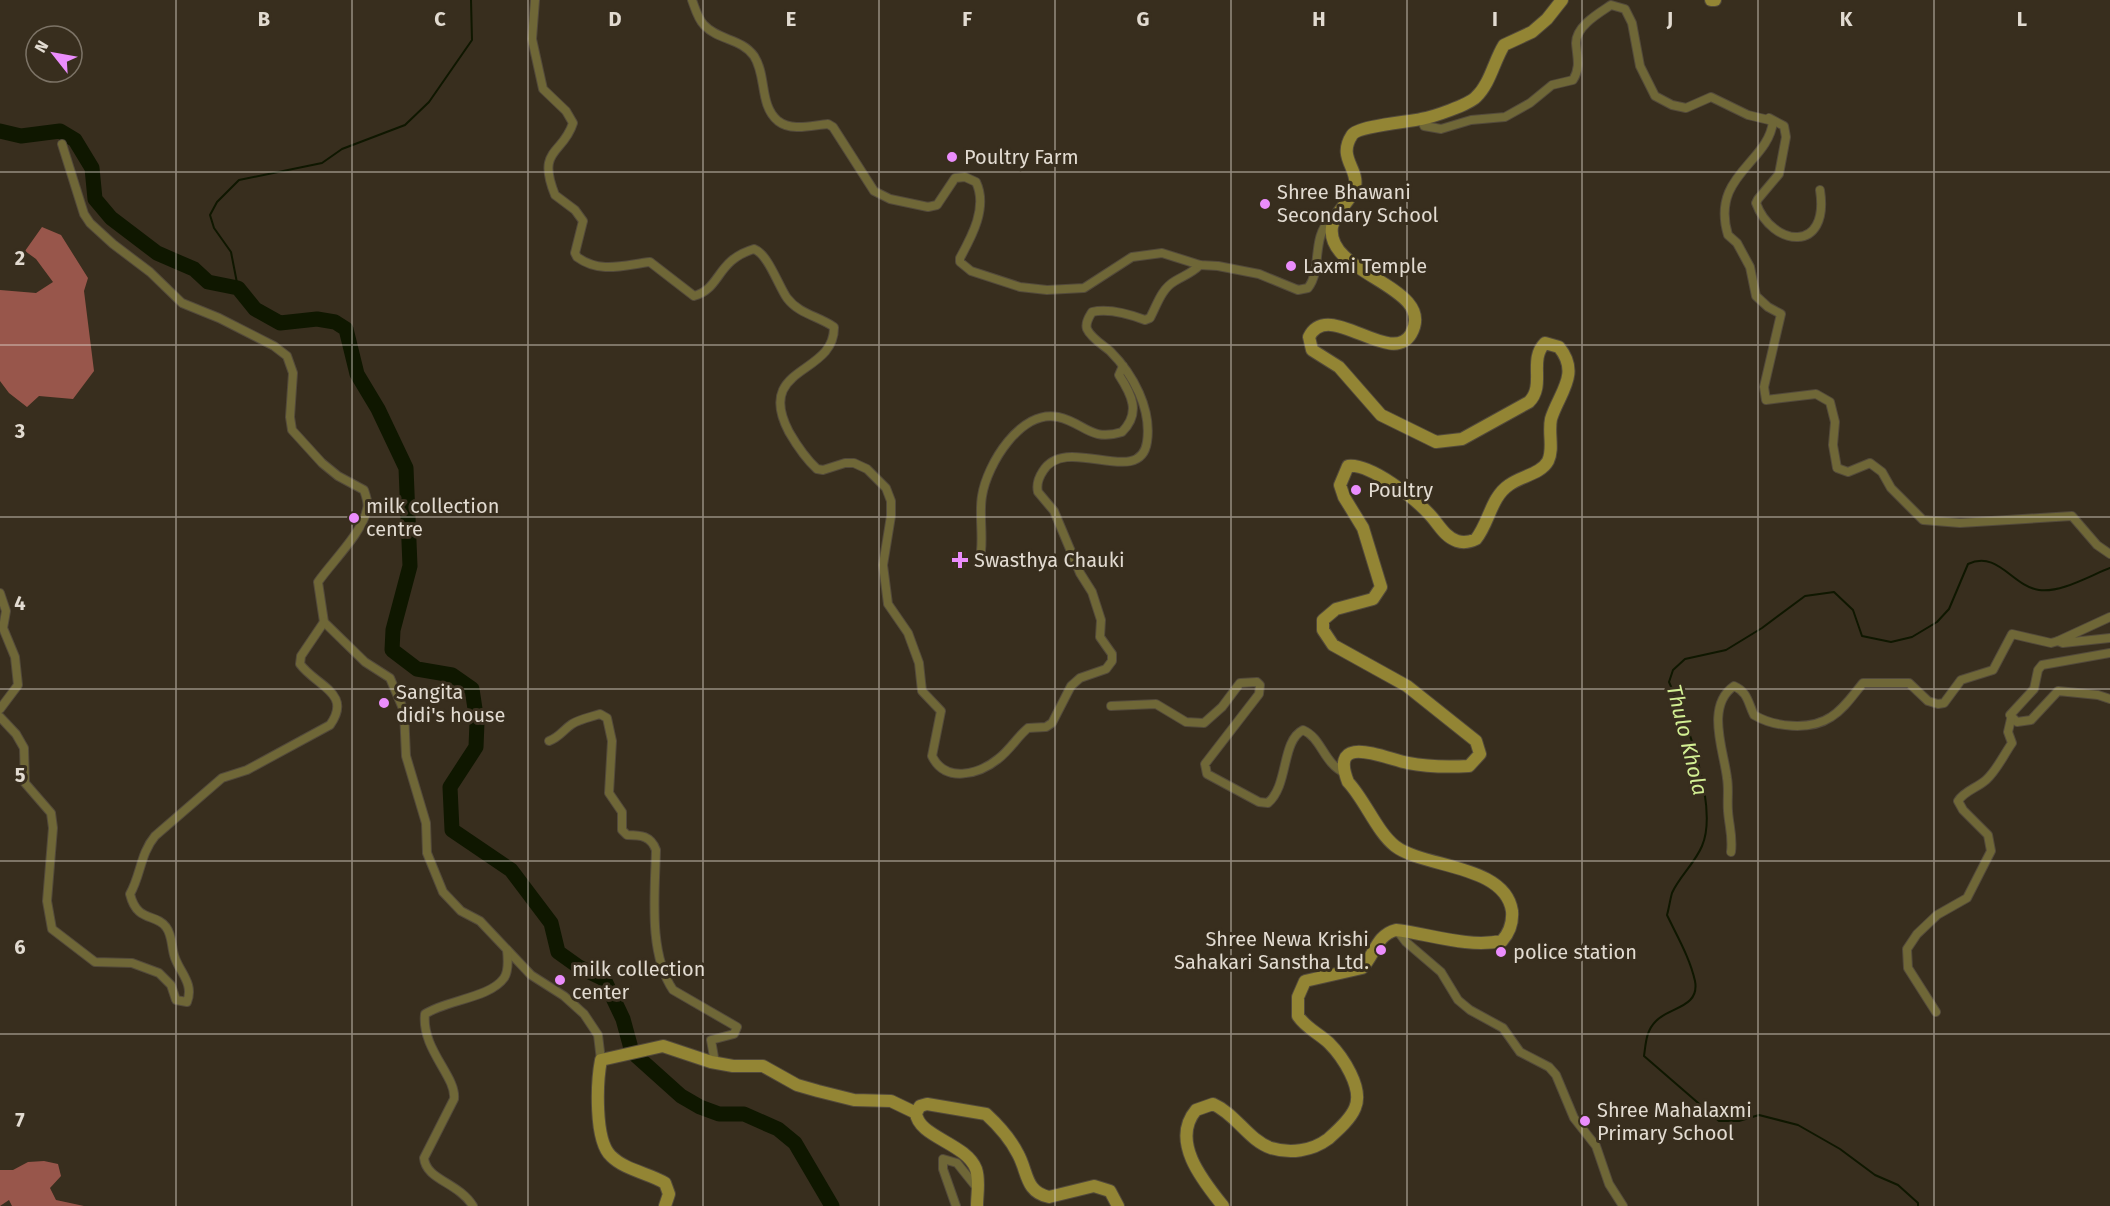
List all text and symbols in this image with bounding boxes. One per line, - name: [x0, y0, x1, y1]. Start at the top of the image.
- text: B: [258, 7, 270, 31]
- text: C: [434, 7, 446, 31]
- text: D: [608, 7, 622, 31]
- text: E: [786, 7, 796, 31]
- text: F: [962, 7, 972, 31]
- text: G: [1137, 7, 1149, 31]
- text: H: [1312, 7, 1326, 31]
- text: I: [1492, 7, 1498, 31]
- text: J: [1666, 7, 1673, 31]
- text: K: [1840, 7, 1853, 31]
- text: L: [2017, 7, 2027, 31]
- north arrow: [24, 24, 84, 84]
- text: N: [31, 37, 52, 56]
- place label: Poultry Farm: [964, 145, 1079, 169]
- marker: Poultry Farm: [945, 150, 959, 164]
- place label: Shree Bhawani Secondary School: [1277, 180, 1439, 227]
- marker: Shree Bhawani Secondary School: [1258, 197, 1272, 211]
- text: 2: [15, 246, 25, 270]
- place label: Laxmi Temple: [1303, 254, 1427, 278]
- marker: Laxmi Temple: [1284, 259, 1298, 273]
- text: 3: [14, 419, 25, 443]
- place label: Poultry: [1368, 478, 1433, 502]
- marker: Poultry: [1349, 483, 1363, 497]
- place label: milk collection centre: [366, 494, 499, 541]
- marker: milk collection centre: [347, 511, 361, 525]
- place label: Swasthya Chauki: [974, 548, 1125, 572]
- marker: Swasthya Chauki: [951, 551, 969, 569]
- text: 4: [14, 591, 26, 615]
- place label: Sangita didi's house: [396, 680, 505, 727]
- water label: Thulo Khola: [1661, 682, 1713, 798]
- marker: Sangita didi's house: [377, 696, 391, 710]
- text: 5: [15, 763, 26, 787]
- place label: Shree Newa Krishi Sahakari Sanstha Ltd.: [1174, 927, 1369, 974]
- text: 6: [14, 935, 26, 959]
- place label: police station: [1513, 940, 1637, 964]
- marker: Shree Newa Krishi Sahakari Sanstha Ltd.: [1374, 943, 1388, 957]
- marker: police station: [1494, 945, 1508, 959]
- place label: milk collection center: [572, 957, 705, 1004]
- marker: milk collection center: [553, 973, 567, 987]
- place label: Shree Mahalaxmi Primary School: [1597, 1098, 1752, 1145]
- text: 7: [15, 1108, 25, 1132]
- marker: Shree Mahalaxmi Primary School: [1578, 1114, 1592, 1128]

